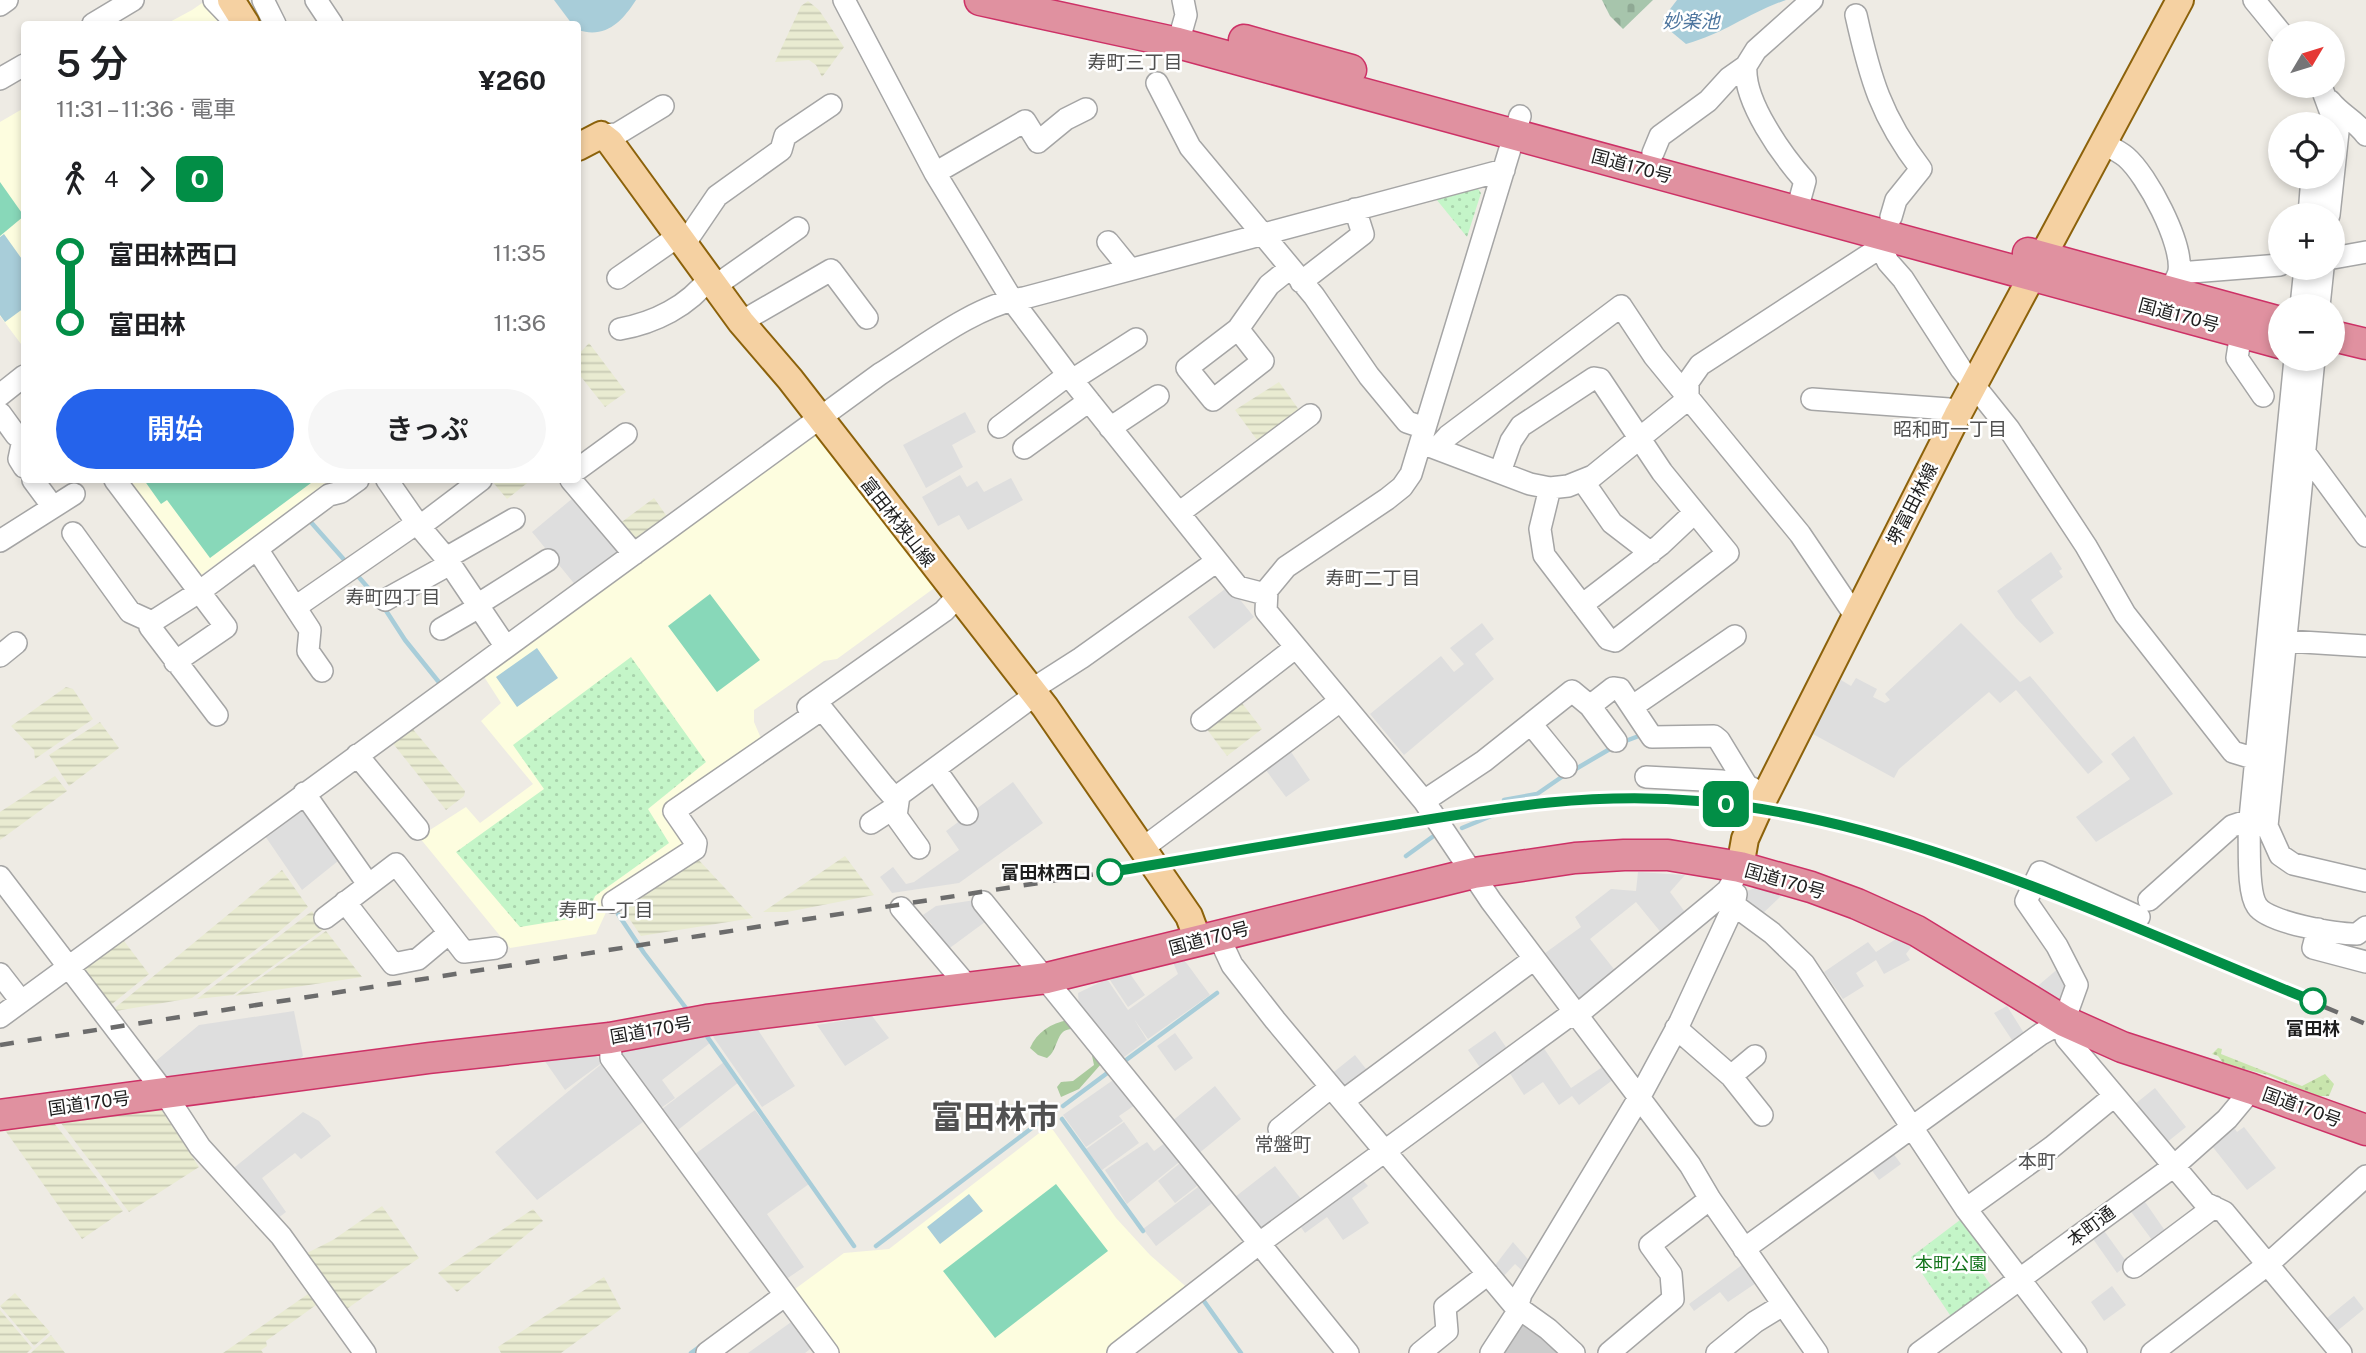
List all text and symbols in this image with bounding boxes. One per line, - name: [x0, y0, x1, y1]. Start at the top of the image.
- water label: 妙楽池: [1662, 10, 1721, 32]
- north arrow: [2268, 21, 2345, 98]
- map controls: [2268, 21, 2345, 371]
- text: 5 分: [56, 41, 128, 86]
- district label: 寿町三丁目: [1087, 51, 1183, 73]
- text: ¥260: [479, 65, 546, 96]
- text: 11:31 – 11:36 · 電車: [56, 95, 236, 122]
- button: locate: [2268, 112, 2345, 189]
- street label: 国道170号: [1589, 145, 1675, 187]
- icon: walk: [56, 160, 94, 198]
- icon: forward: [128, 160, 166, 198]
- text: 4: [104, 165, 118, 192]
- text: O: [190, 165, 209, 193]
- button: +: [2268, 203, 2345, 280]
- text: 富田林西口: [108, 239, 238, 270]
- text: 11:35: [493, 239, 546, 266]
- street label: 国道170号: [2136, 294, 2222, 336]
- button: −: [2268, 294, 2345, 371]
- text: 富田林: [108, 309, 186, 340]
- text: 11:36: [493, 309, 546, 336]
- button: 開始: [56, 389, 294, 469]
- button: きっぷ: [308, 389, 546, 469]
- district label: 昭和町一丁目: [1893, 418, 2007, 440]
- street label: 堺富田林線: [1882, 459, 1942, 549]
- street label: 富田林狭山線: [856, 473, 940, 571]
- district label: 寿町二丁目: [1325, 567, 1421, 589]
- district label: 寿町四丁目: [345, 586, 441, 608]
- line badge: O: [1703, 781, 1749, 827]
- text: O: [1717, 790, 1735, 818]
- marker: 富田林西口: [1097, 859, 1123, 885]
- street label: 国道170号: [1742, 859, 1828, 903]
- place label: 富田林西口: [1001, 862, 1091, 883]
- district label: 寿町一丁目: [558, 899, 654, 921]
- street label: 国道170号: [1166, 917, 1252, 959]
- marker: 富田林: [2300, 988, 2326, 1014]
- street label: 国道170号: [608, 1012, 694, 1048]
- place label: 富田林: [2286, 1018, 2340, 1039]
- street label: 国道170号: [2260, 1083, 2344, 1131]
- street label: 国道170号: [47, 1087, 131, 1119]
- district label: 富田林市: [931, 1098, 1059, 1135]
- district label: 常盤町: [1254, 1133, 1312, 1155]
- district label: 本町: [2018, 1150, 2056, 1172]
- street label: 本町通: [2063, 1201, 2119, 1251]
- park label: 本町公園: [1915, 1253, 1987, 1274]

